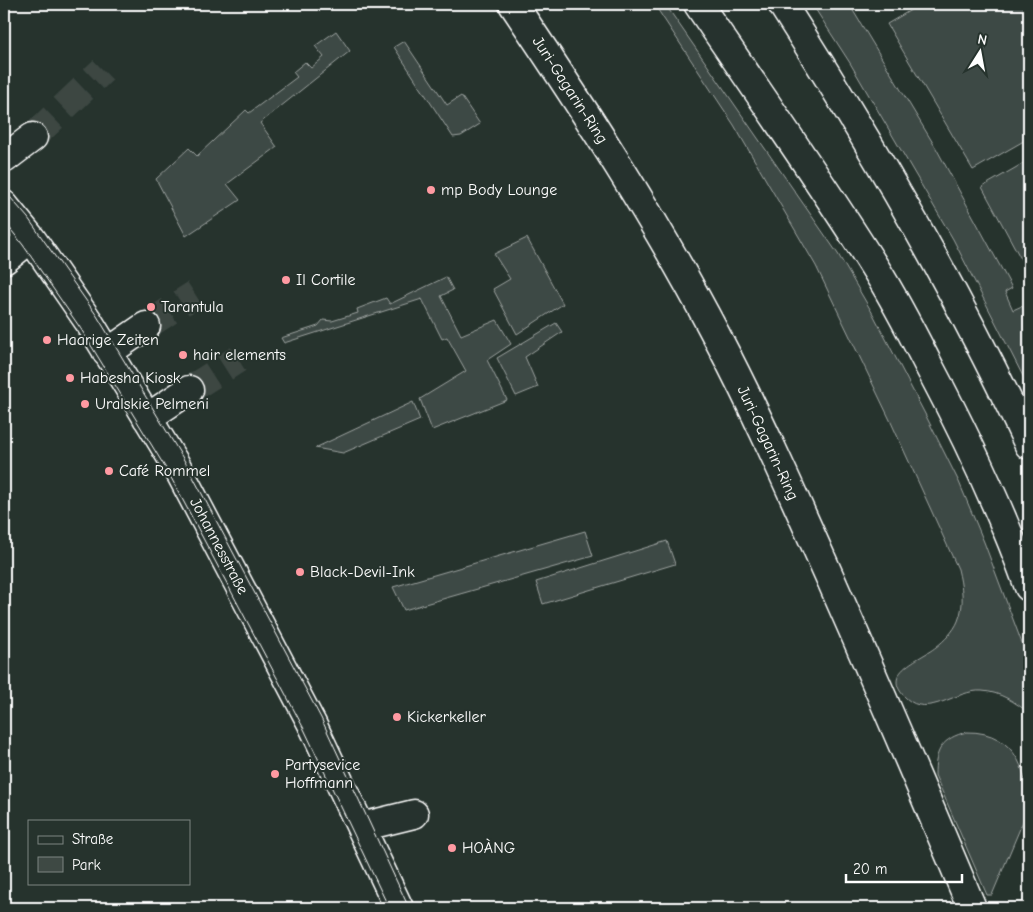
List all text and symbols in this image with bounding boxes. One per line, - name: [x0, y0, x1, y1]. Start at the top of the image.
- north arrow: [956, 28, 1006, 78]
- text: N: [976, 31, 988, 49]
- street label: Juri-Gagarin-Ring: [529, 33, 611, 147]
- place label: mp Body Lounge: [441, 181, 557, 199]
- marker: mp Body Lounge: [425, 184, 437, 196]
- place label: Il Cortile: [296, 271, 356, 289]
- marker: Il Cortile: [280, 274, 292, 286]
- place label: Tarantula: [161, 298, 224, 316]
- marker: Tarantula: [145, 301, 157, 313]
- place label: Haarige Zeiten: [57, 331, 159, 349]
- marker: Haarige Zeiten: [41, 334, 53, 346]
- place label: hair elements: [193, 346, 286, 364]
- marker: hair elements: [177, 349, 189, 361]
- place label: Habesha Kiosk: [80, 369, 181, 387]
- marker: Habesha Kiosk: [64, 372, 76, 384]
- street label: Juri-Gagarin-Ring: [734, 383, 802, 503]
- place label: Uralskie Pelmeni: [95, 395, 209, 413]
- marker: Uralskie Pelmeni: [79, 398, 91, 410]
- place label: Café Rommel: [119, 462, 210, 480]
- marker: Café Rommel: [103, 465, 115, 477]
- street label: Johannesstraße: [186, 495, 252, 597]
- place label: Black-Devil-Ink: [310, 563, 415, 581]
- marker: Black-Devil-Ink: [294, 566, 306, 578]
- place label: Kickerkeller: [407, 708, 487, 726]
- marker: Kickerkeller: [391, 711, 403, 723]
- place label: Partysevice Hoffmann: [285, 756, 360, 792]
- marker: Partysevice Hoffmann: [269, 768, 281, 780]
- legend: [28, 820, 190, 884]
- text: Straße: [72, 830, 114, 848]
- place label: HOÀNG: [462, 838, 515, 857]
- marker: HOÀNG: [446, 842, 458, 854]
- scale bar: [846, 852, 962, 884]
- text: Park: [72, 856, 101, 874]
- text: 20 m: [853, 860, 887, 878]

